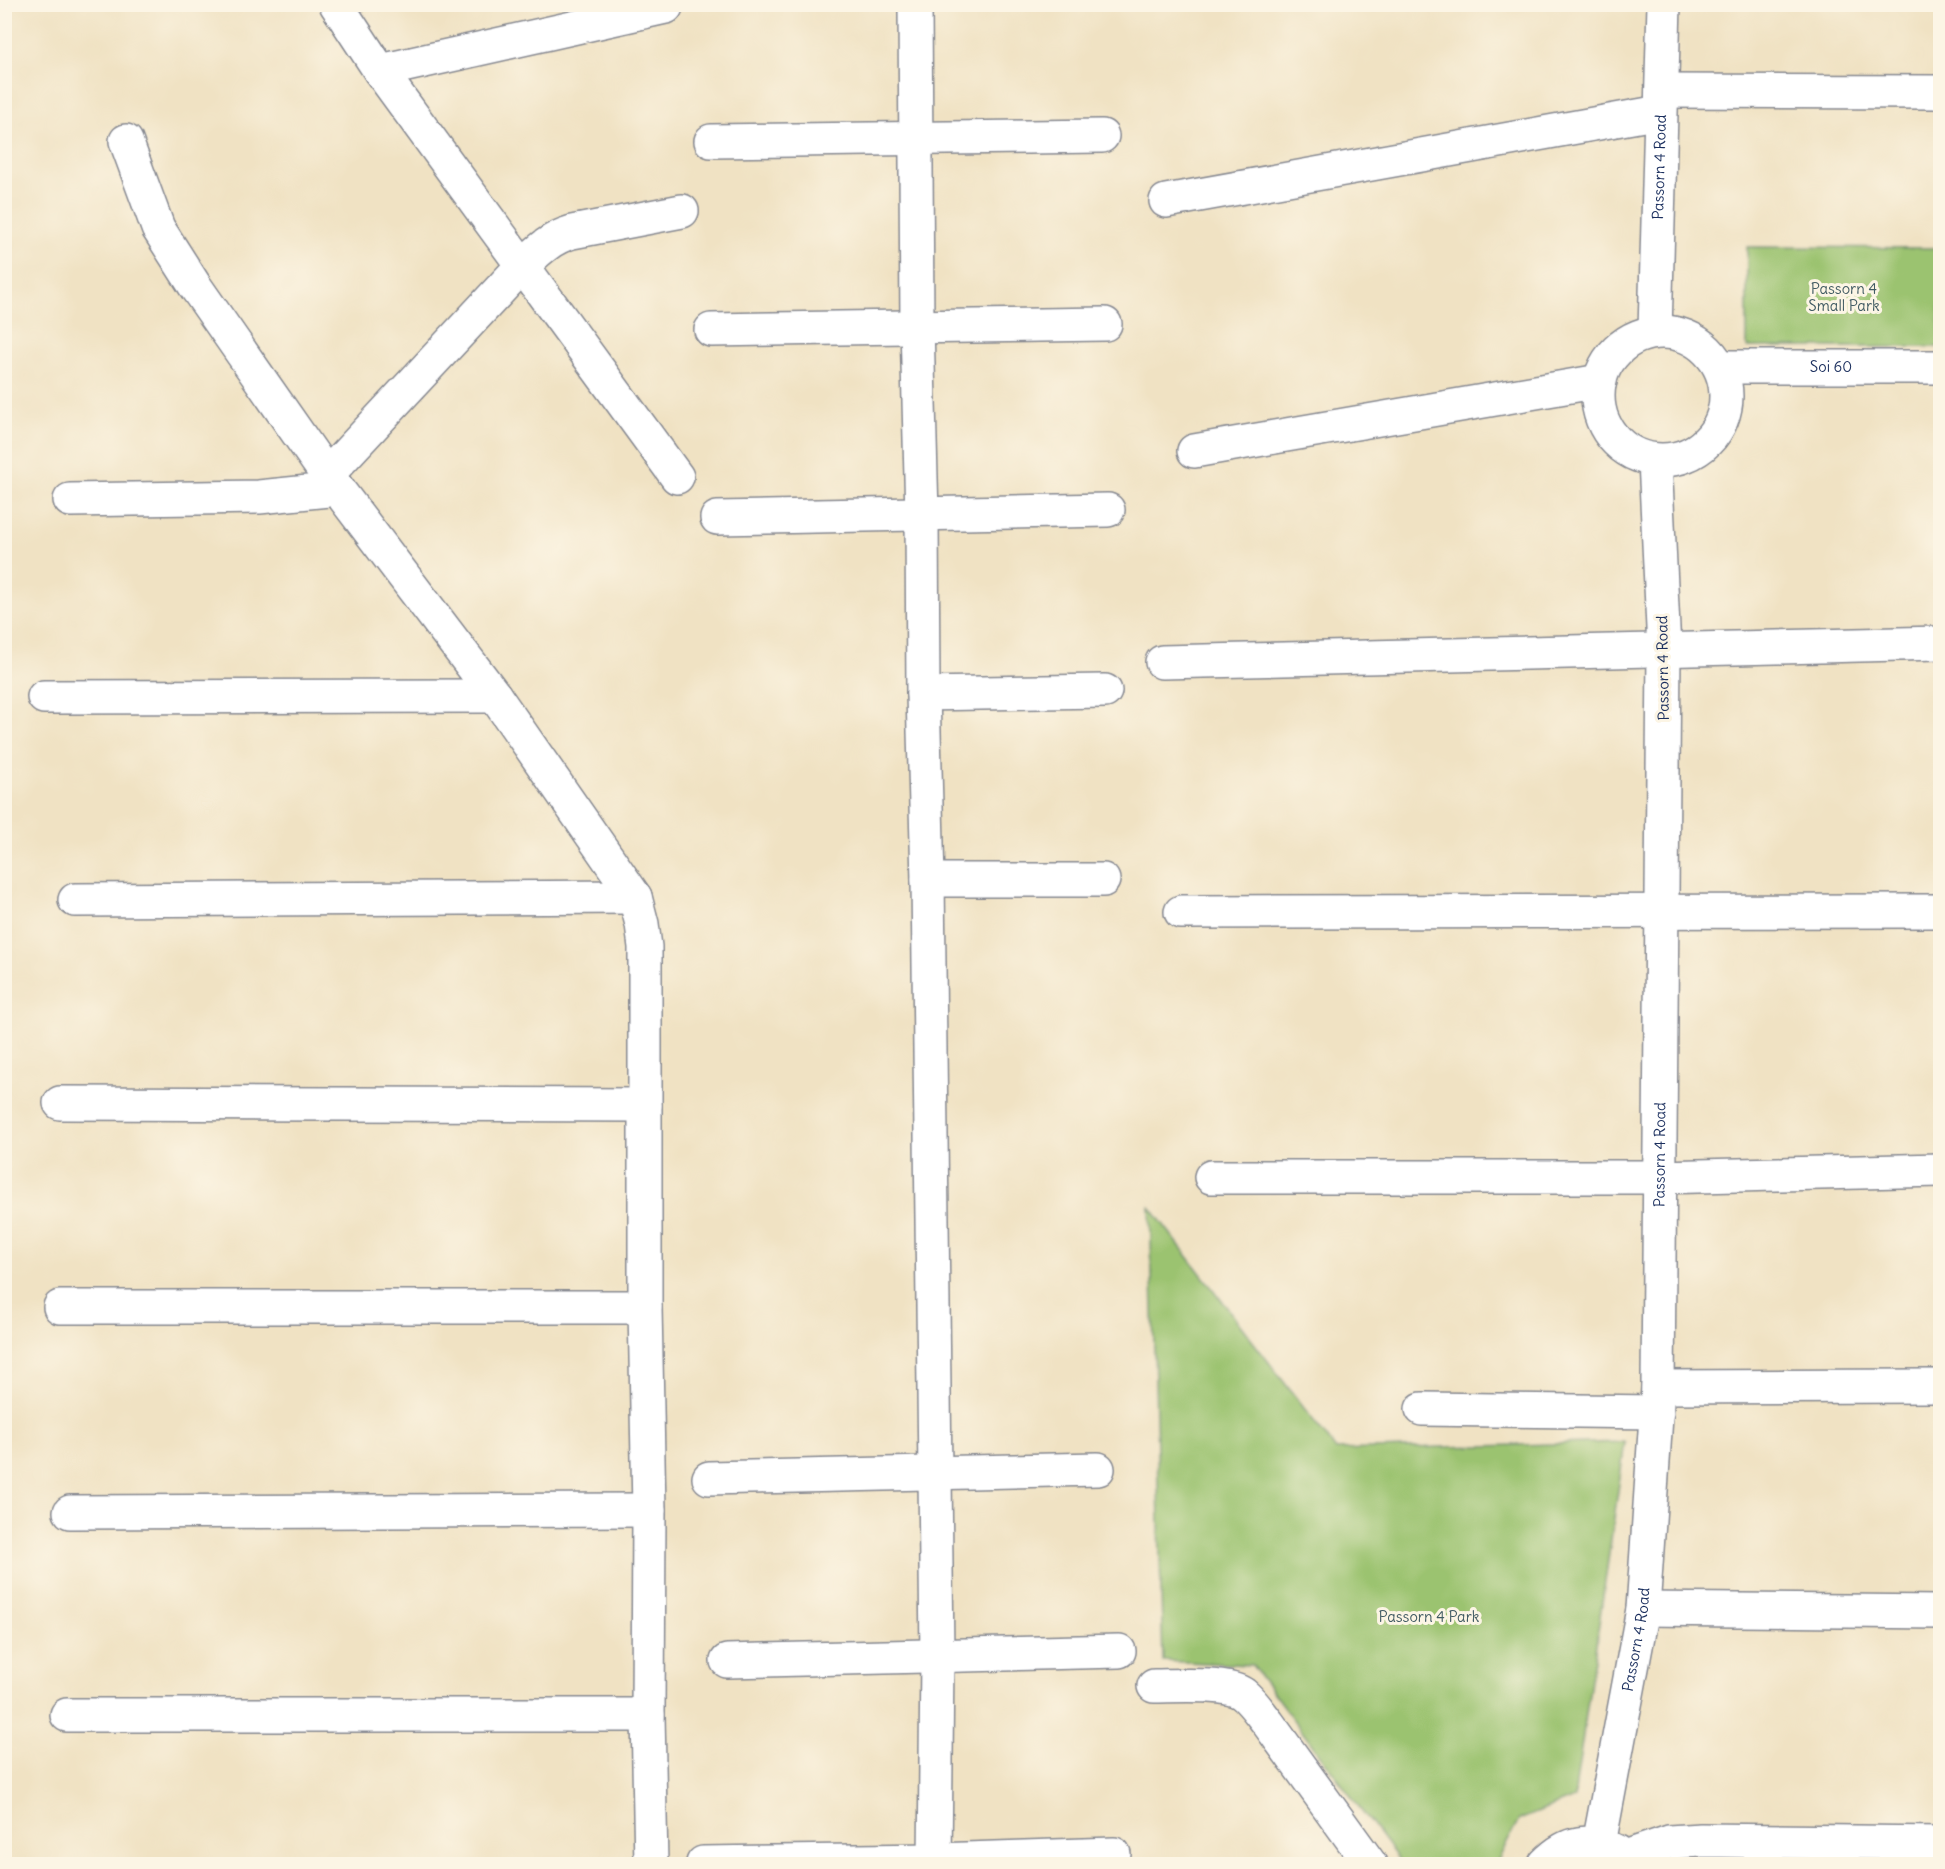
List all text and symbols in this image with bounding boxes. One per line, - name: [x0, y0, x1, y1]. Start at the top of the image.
- street label: Passorn 4 Road: [1648, 114, 1670, 220]
- park label: Passorn 4 Small Park: [1808, 279, 1880, 315]
- street label: Soi 60: [1810, 357, 1852, 376]
- street label: Passorn 4 Road: [1652, 615, 1673, 721]
- street label: Passorn 4 Road: [1649, 1102, 1669, 1207]
- street label: Passorn 4 Road: [1618, 1587, 1653, 1693]
- park label: Passorn 4 Park: [1379, 1607, 1480, 1626]

